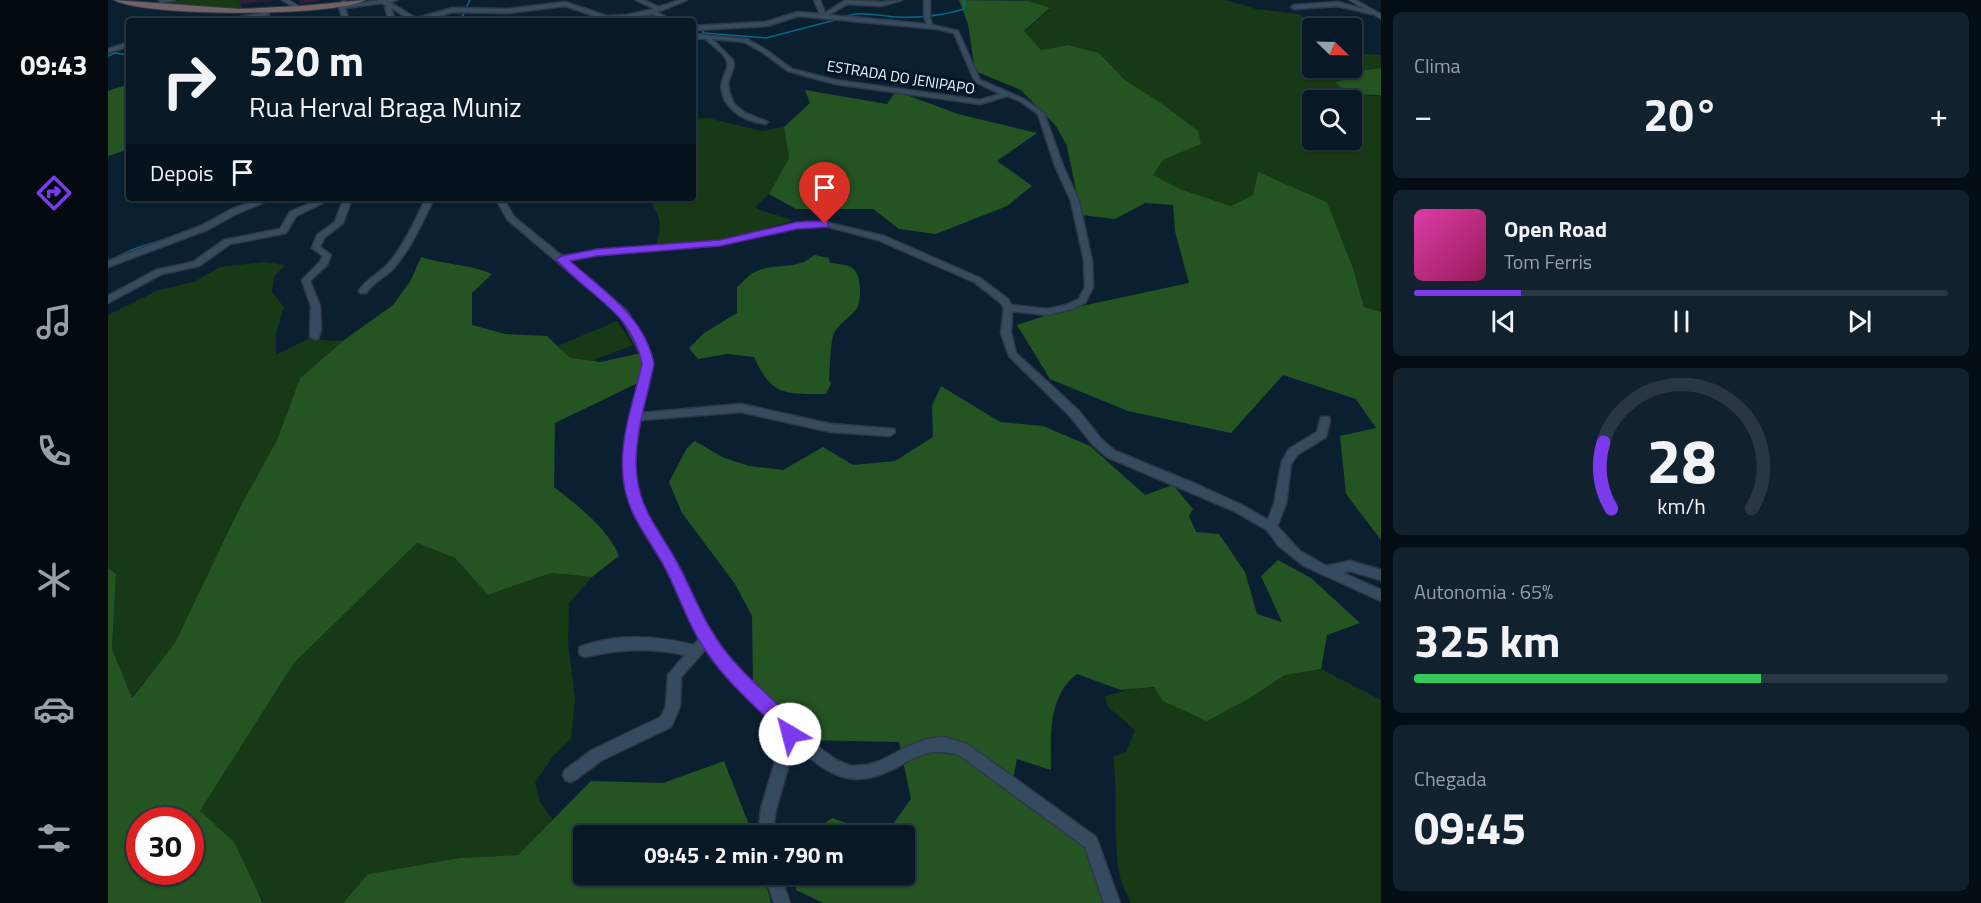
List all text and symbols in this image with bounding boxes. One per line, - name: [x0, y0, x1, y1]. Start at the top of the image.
- north arrow: [1302, 18, 1362, 78]
- map controls: [1302, 18, 1362, 150]
- text: 520 m: [249, 28, 364, 92]
- icon: right: [150, 42, 228, 120]
- text: 09:43: [20, 44, 88, 85]
- text: Clima: [1414, 50, 1461, 81]
- street label: ESTRADA DO JENIPAPO: [825, 54, 977, 100]
- text: 20°: [1643, 80, 1719, 148]
- text: Rua Herval Braga Muniz: [249, 86, 521, 127]
- button: search: [1302, 90, 1362, 150]
- text: −: [1414, 90, 1432, 140]
- text: +: [1930, 90, 1948, 140]
- text: Depois: [150, 156, 214, 190]
- icon: arrive: [226, 156, 259, 189]
- pin: [799, 162, 850, 224]
- icon: arrive: [808, 171, 841, 204]
- icon: directions: [33, 172, 75, 214]
- text: Open Road: [1504, 212, 1607, 246]
- text: Tom Ferris: [1504, 246, 1592, 277]
- icon: music: [33, 301, 75, 343]
- icon: previous: [1487, 305, 1520, 338]
- icon: pause: [1665, 305, 1698, 338]
- icon: next: [1843, 305, 1876, 338]
- text: 28: [1646, 412, 1716, 507]
- icon: phone: [33, 430, 75, 472]
- text: km/h: [1657, 490, 1705, 522]
- icon: climate: [33, 559, 75, 601]
- text: Autonomia · 65%: [1414, 576, 1553, 607]
- text: 325 km: [1414, 606, 1560, 674]
- icon: car: [33, 688, 75, 730]
- position arrow: [758, 702, 822, 766]
- text: Chegada: [1414, 763, 1487, 794]
- text: 09:45: [1414, 793, 1526, 861]
- speed limit sign: 30: [126, 807, 204, 885]
- icon: filters: [33, 817, 75, 859]
- text: 09:45 · 2 min · 790 m: [644, 838, 844, 872]

